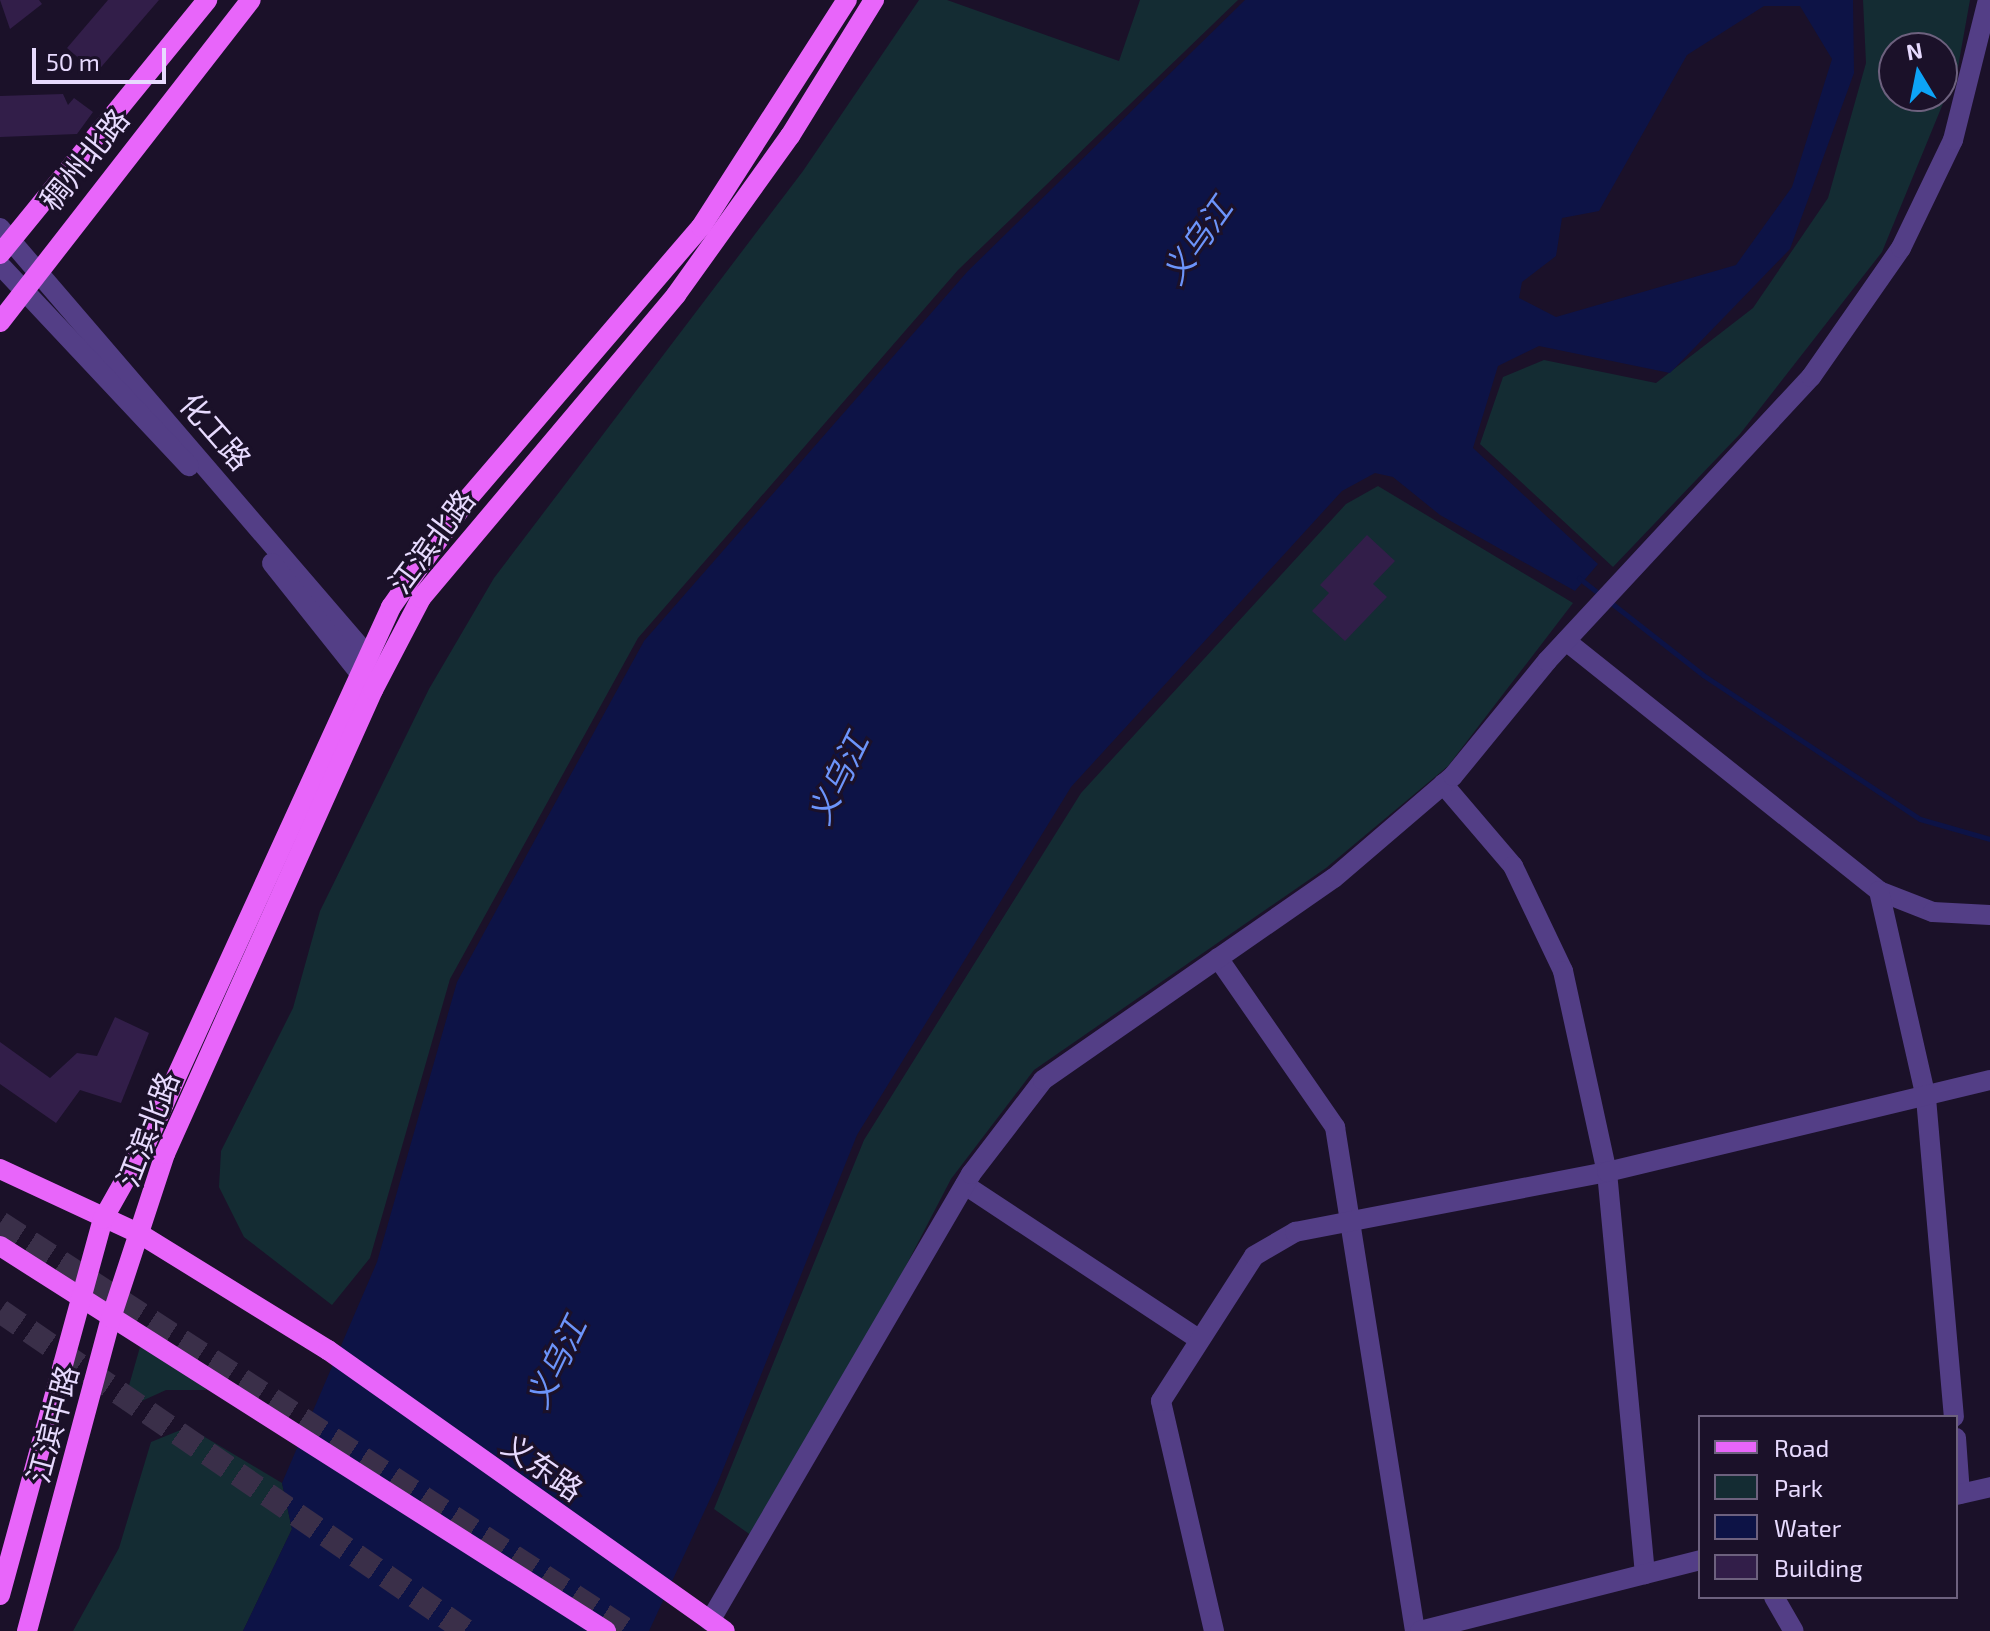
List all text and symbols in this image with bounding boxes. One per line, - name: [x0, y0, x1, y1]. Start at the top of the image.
- scale bar: [36, 32, 170, 82]
- north arrow: [1878, 32, 1958, 112]
- text: N: [1904, 36, 1924, 65]
- text: 50 m: [46, 47, 100, 76]
- street label: 稠州北路: [32, 101, 136, 217]
- water label: 义乌江: [1153, 190, 1239, 290]
- street label: 化工路: [173, 385, 259, 477]
- street label: 江滨北路: [381, 482, 481, 600]
- water label: 义乌江: [799, 726, 875, 830]
- street label: 江滨北路: [109, 1067, 185, 1191]
- water label: 义乌江: [517, 1310, 593, 1414]
- street label: 江滨中路: [19, 1361, 85, 1487]
- legend: [1698, 1415, 1958, 1599]
- street label: 义东路: [496, 1426, 590, 1508]
- text: Road: [1774, 1433, 1829, 1462]
- text: Park: [1774, 1473, 1823, 1502]
- text: Water: [1774, 1513, 1841, 1542]
- text: Building: [1774, 1553, 1863, 1582]

